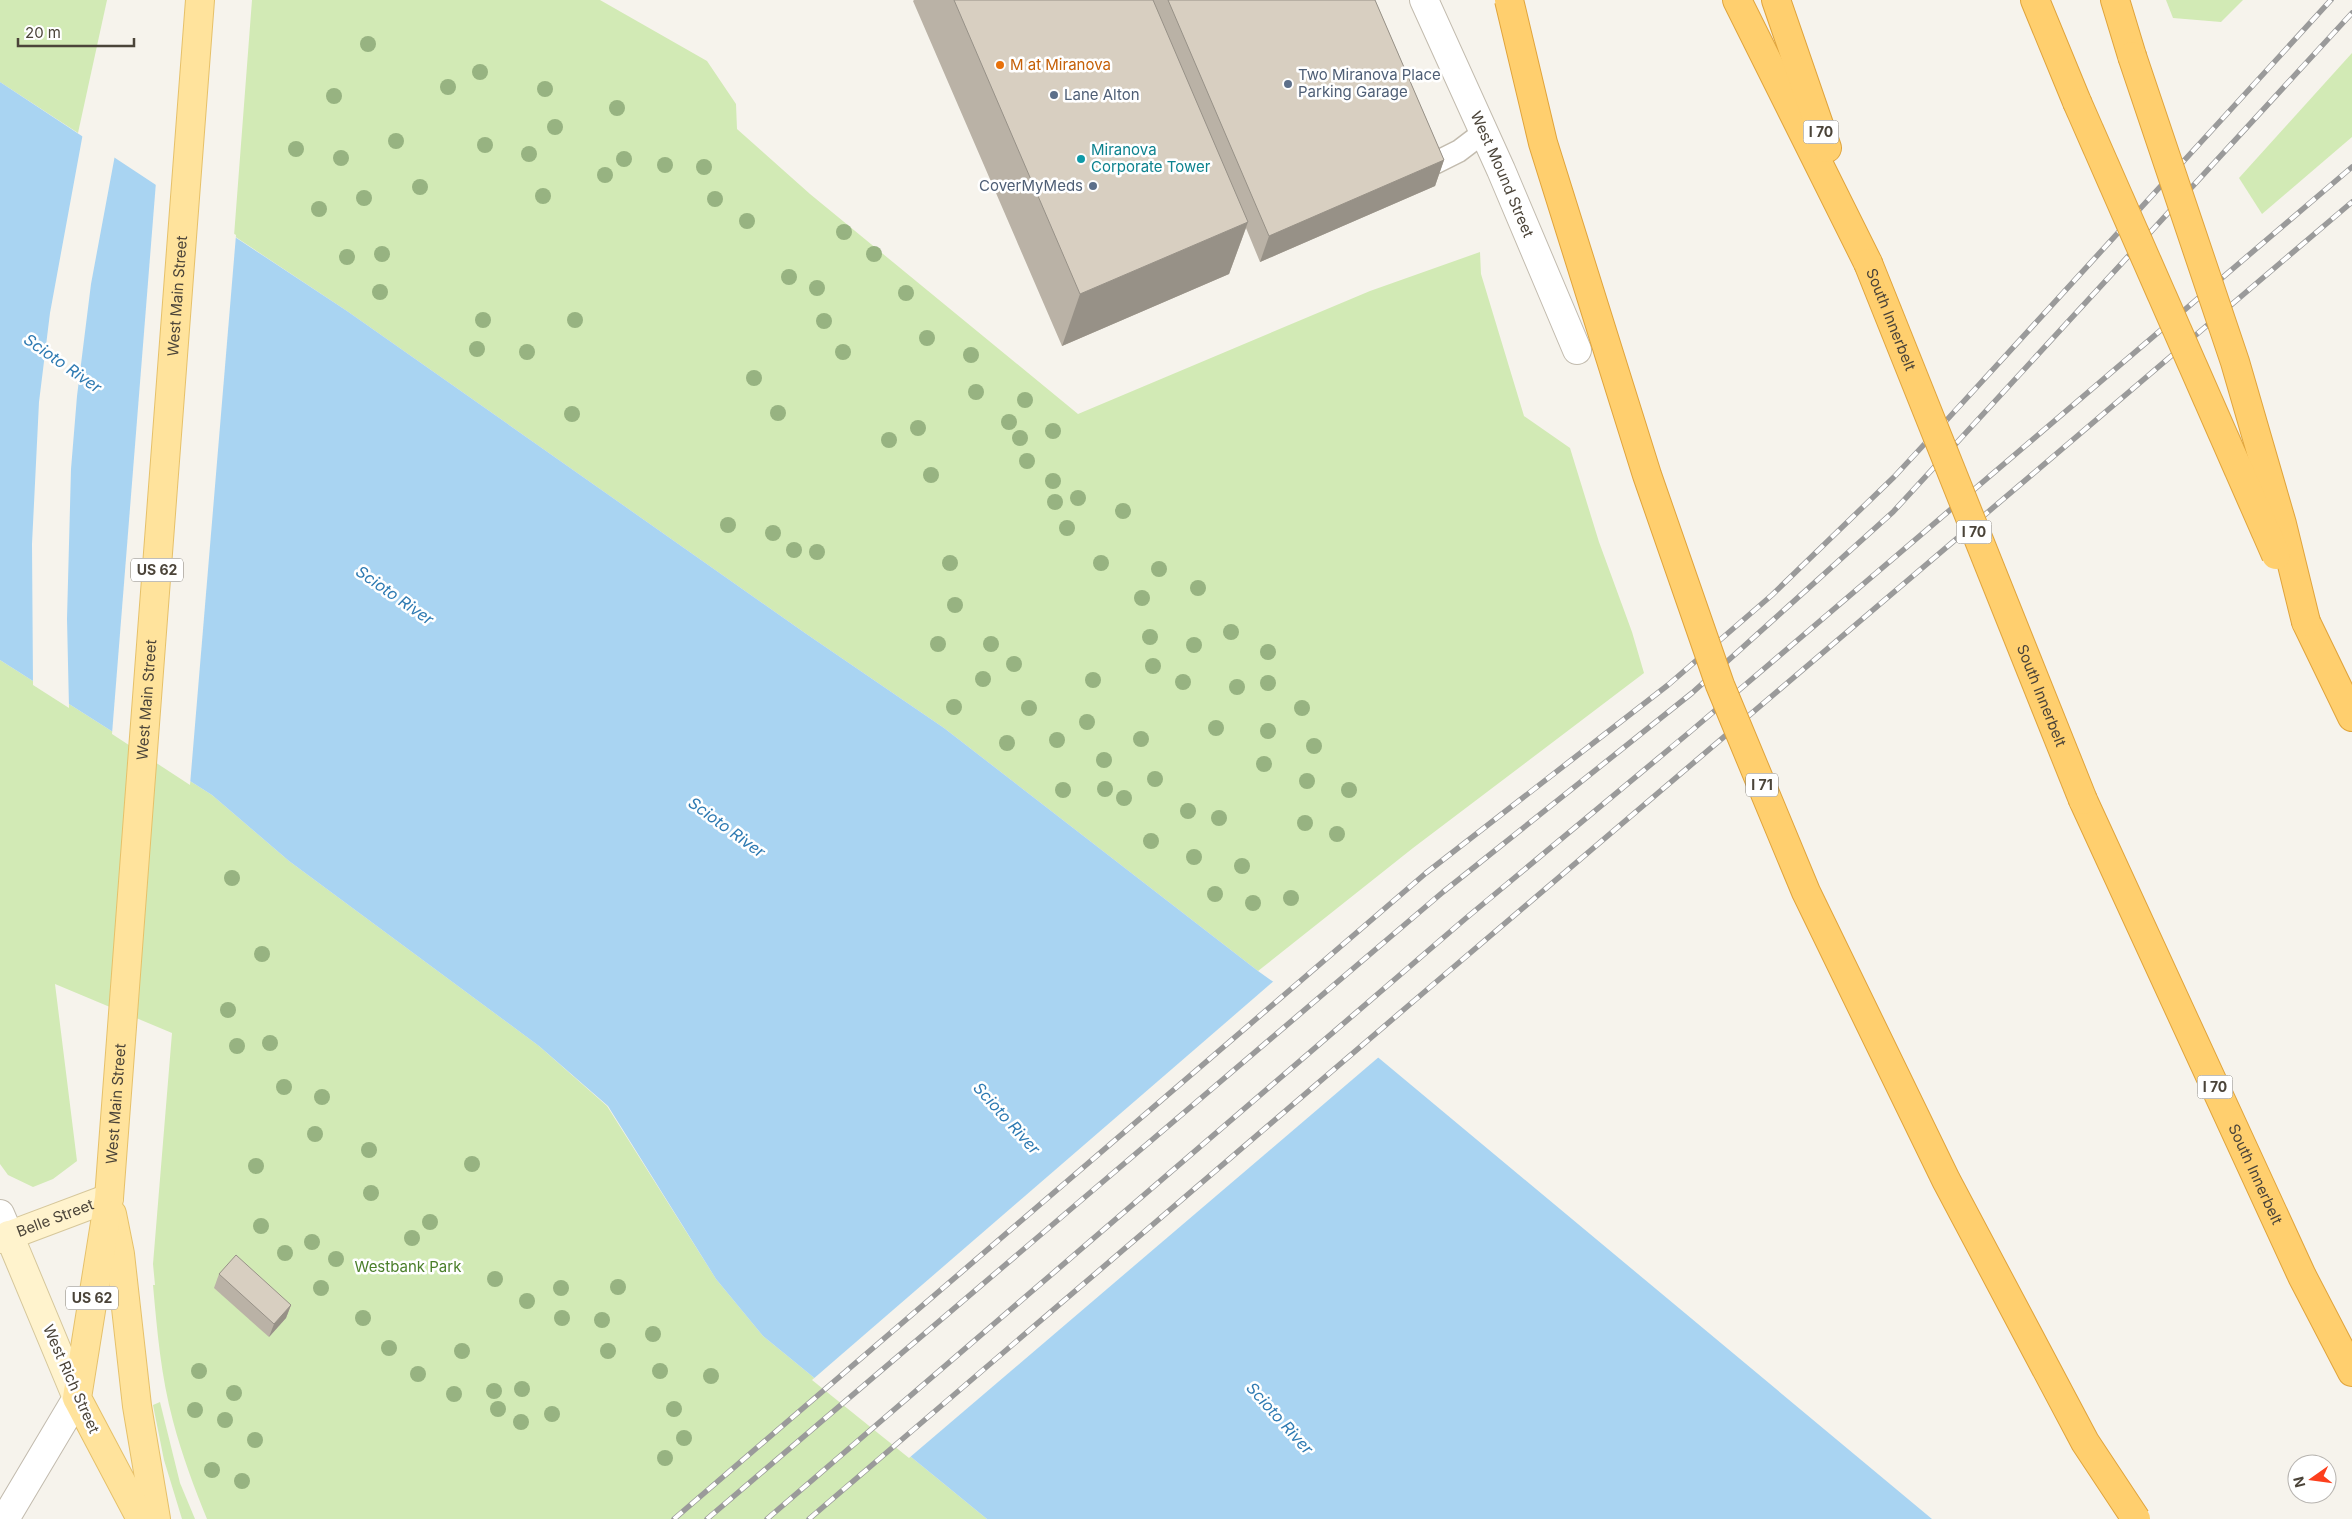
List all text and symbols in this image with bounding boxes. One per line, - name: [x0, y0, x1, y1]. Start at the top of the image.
- scale bar: [18, 15, 134, 47]
- text: 20 m: [25, 23, 61, 42]
- place label: M at Miranova: [1010, 55, 1111, 74]
- marker: M at Miranova: [994, 59, 1006, 71]
- place label: Two Miranova Place Parking Garage: [1298, 65, 1441, 101]
- marker: Two Miranova Place Parking Garage: [1282, 78, 1294, 90]
- place label: Lane Alton: [1064, 85, 1140, 104]
- marker: Lane Alton: [1048, 89, 1060, 101]
- street label: West Mound Street: [1467, 108, 1538, 240]
- road number: I 70: [1804, 120, 1838, 144]
- place label: Miranova Corporate Tower: [1091, 140, 1211, 176]
- marker: Miranova Corporate Tower: [1075, 153, 1087, 165]
- place label: CoverMyMeds: [979, 176, 1083, 195]
- marker: CoverMyMeds: [1087, 180, 1099, 192]
- street label: West Main Street: [163, 235, 191, 357]
- street label: South Innerbelt: [1862, 265, 1920, 373]
- water label: Scioto River: [20, 329, 106, 398]
- road number: I 70: [1956, 520, 1992, 544]
- road number: US 62: [131, 558, 183, 582]
- water label: Scioto River: [352, 561, 438, 630]
- street label: West Main Street: [132, 639, 160, 761]
- street label: South Innerbelt: [2013, 641, 2071, 749]
- road number: I 71: [1746, 774, 1778, 796]
- water label: Scioto River: [685, 792, 770, 862]
- street label: West Main Street: [102, 1043, 130, 1165]
- road number: I 70: [2198, 1076, 2232, 1098]
- water label: Scioto River: [969, 1078, 1045, 1159]
- street label: South Innerbelt: [2224, 1121, 2287, 1227]
- street label: Belle Street: [14, 1195, 96, 1241]
- park label: Westbank Park: [355, 1257, 462, 1276]
- road number: US 62: [66, 1286, 118, 1310]
- street label: West Rich Street: [39, 1321, 104, 1436]
- water label: Scioto River: [1242, 1378, 1318, 1459]
- north arrow: [2287, 1454, 2337, 1504]
- text: N: [2289, 1475, 2308, 1489]

